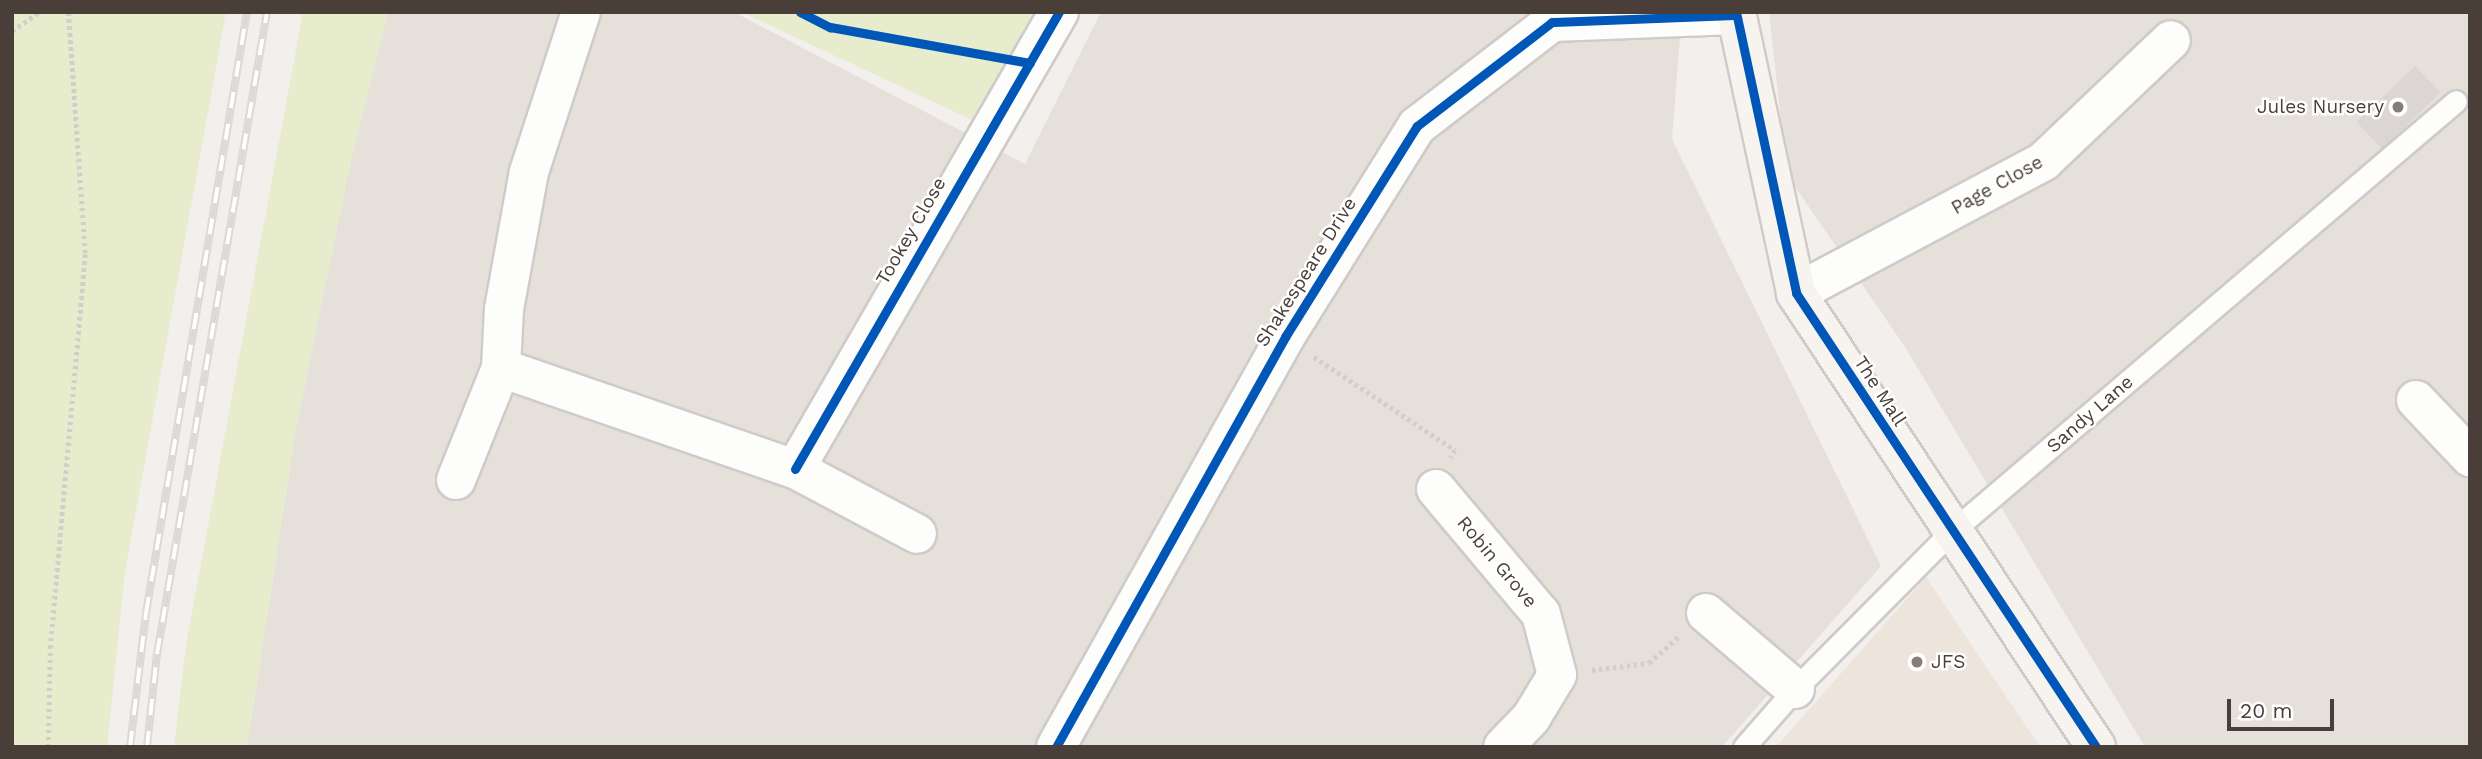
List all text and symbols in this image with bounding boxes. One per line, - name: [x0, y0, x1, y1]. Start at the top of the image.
- place label: Jules Nursery: [2257, 96, 2384, 118]
- marker: Jules Nursery: [2390, 99, 2406, 115]
- street label: Page Close: [1947, 151, 2047, 219]
- street label: Tookey Close: [871, 173, 951, 289]
- street label: Shakespeare Drive: [1251, 193, 1361, 351]
- street label: The Mall: [1849, 352, 1911, 430]
- street label: Sandy Lane: [2042, 370, 2138, 458]
- street label: Robin Grove: [1452, 512, 1542, 612]
- place label: JFS: [1931, 651, 1966, 673]
- marker: JFS: [1909, 654, 1925, 670]
- scale bar: [2230, 686, 2337, 730]
- text: 20 m: [2240, 698, 2292, 723]

